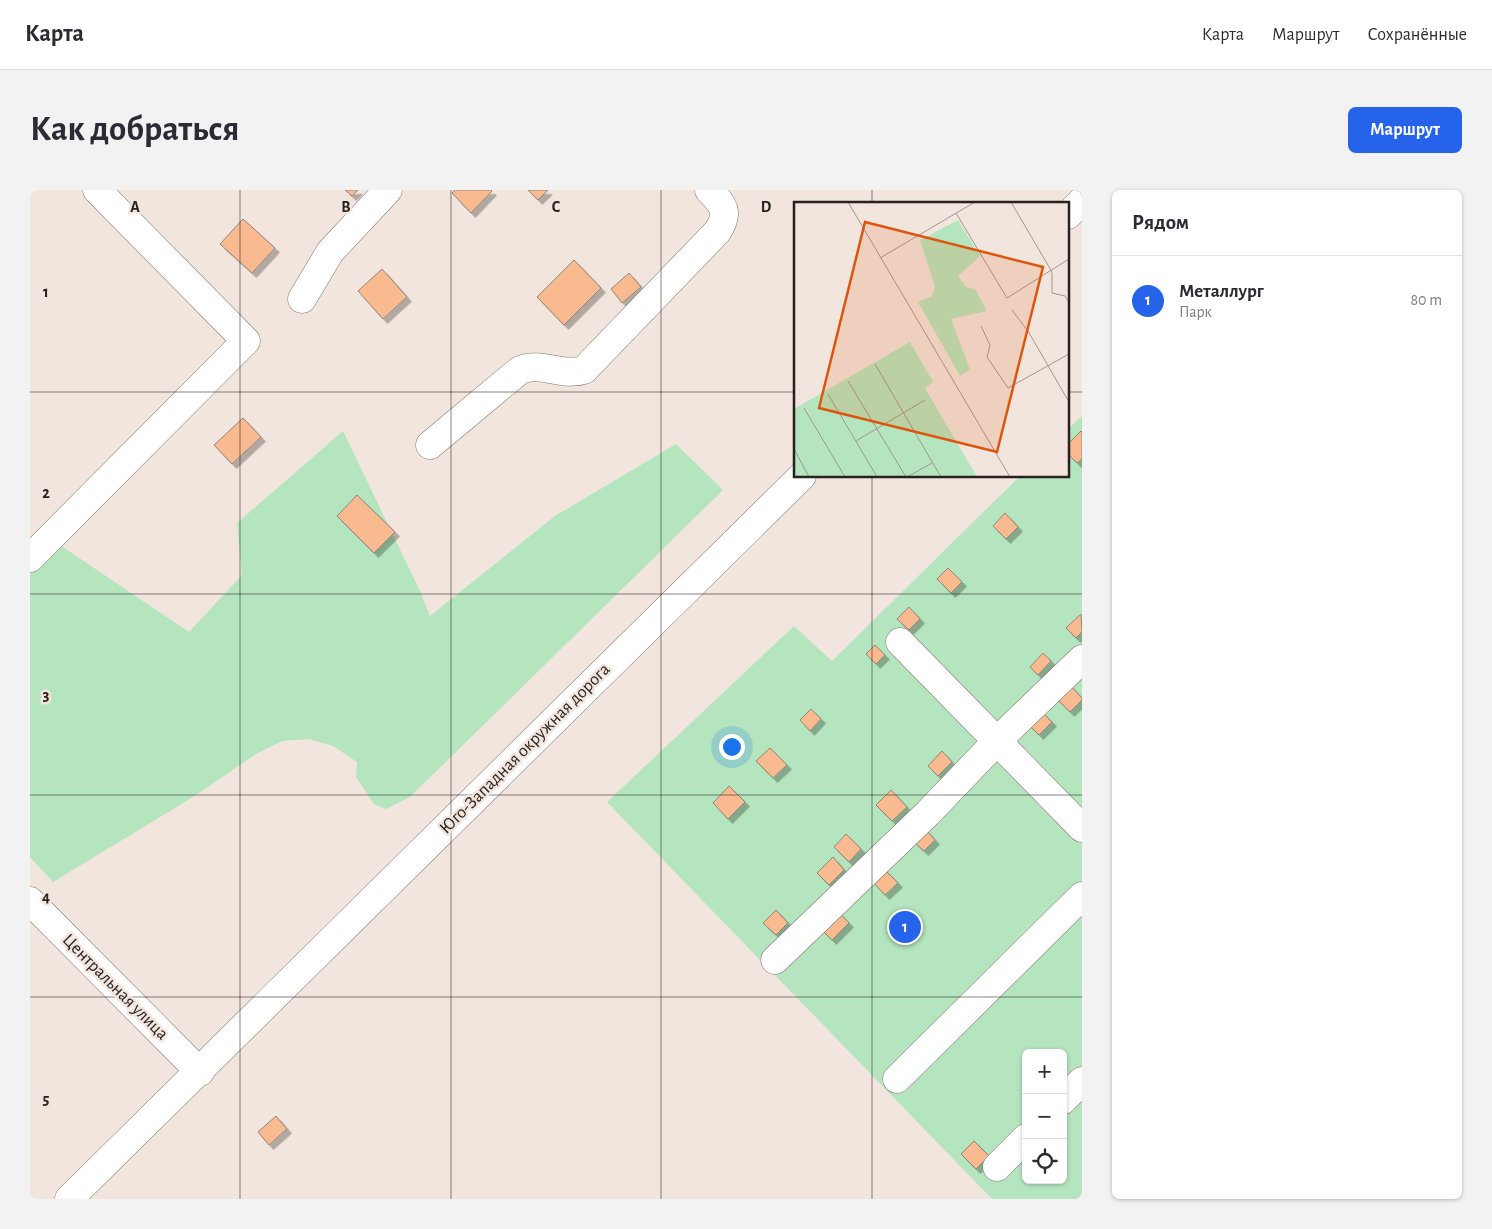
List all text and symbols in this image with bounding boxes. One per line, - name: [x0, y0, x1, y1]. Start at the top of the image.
- text: Карта: [25, 22, 84, 46]
- text: Карта: [1202, 26, 1244, 44]
- text: Маршрут: [1272, 26, 1340, 44]
- text: Сохранённые: [1368, 26, 1467, 44]
- button: Маршрут: [1348, 107, 1462, 153]
- text: Как добраться: [30, 112, 239, 147]
- text: A: [130, 199, 140, 215]
- text: B: [341, 199, 351, 215]
- text: C: [552, 199, 561, 215]
- text: D: [761, 199, 772, 215]
- inset map: [794, 202, 1070, 478]
- text: Рядом: [1132, 212, 1189, 233]
- text: Металлург: [1179, 282, 1264, 301]
- text: 1: [43, 284, 49, 300]
- text: 1: [1145, 292, 1151, 308]
- text: 80 m: [1411, 292, 1442, 308]
- text: Парк: [1179, 304, 1212, 320]
- text: 2: [42, 485, 50, 501]
- street label: Юго-Западная окружная дорога: [436, 660, 614, 838]
- text: 3: [43, 687, 50, 703]
- your location: [719, 734, 745, 760]
- text: 4: [42, 889, 50, 905]
- pin: 1: [889, 908, 921, 946]
- street label: Центральная улица: [59, 931, 171, 1043]
- map controls: [1022, 1049, 1067, 1184]
- button: +: [1022, 1049, 1067, 1094]
- text: 5: [43, 1091, 50, 1107]
- button: −: [1022, 1094, 1067, 1139]
- button: locate: [1022, 1139, 1067, 1184]

